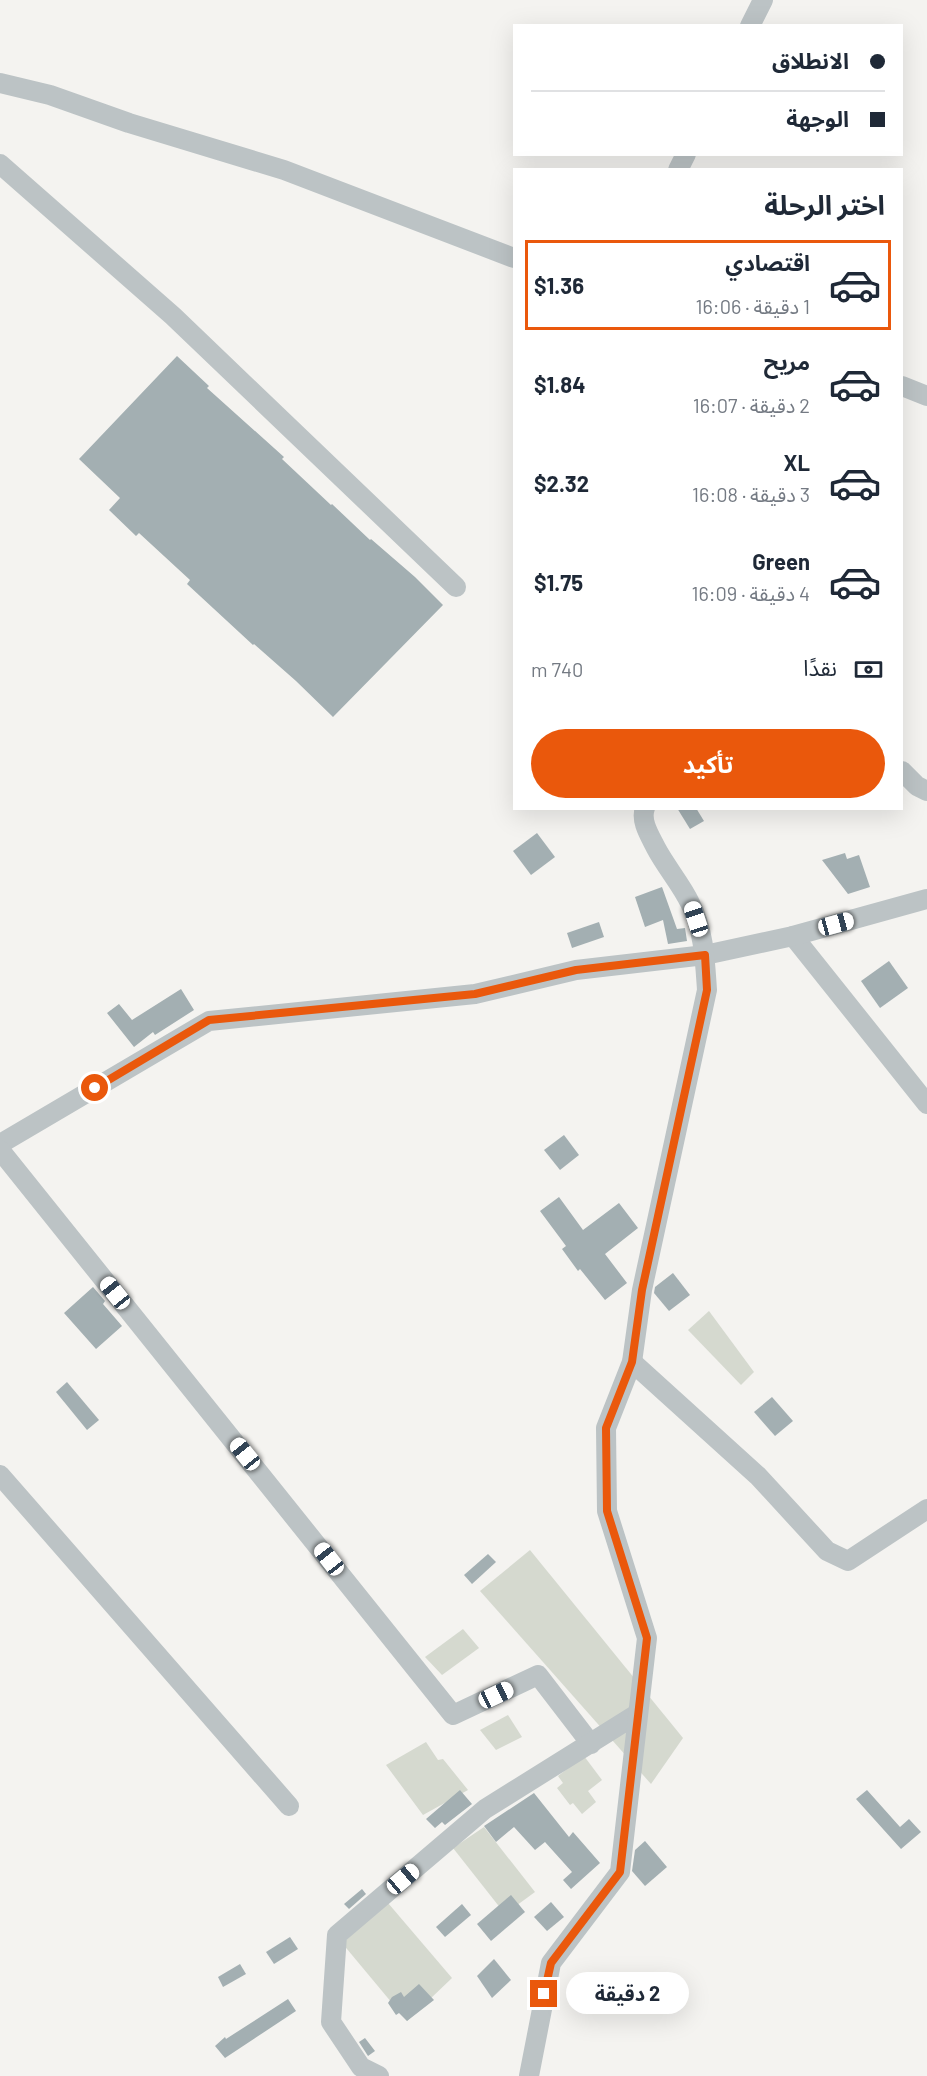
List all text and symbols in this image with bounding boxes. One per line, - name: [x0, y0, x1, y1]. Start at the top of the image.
- text: الانطلاق: [772, 47, 849, 73]
- text: الوجهة: [786, 105, 849, 131]
- text: اختر الرحلة: [764, 188, 885, 220]
- text: اقتصادي: [725, 249, 810, 275]
- icon: car: [828, 258, 882, 312]
- text: $1.36: [534, 272, 584, 298]
- text: 1 دقيقة · 16:06: [696, 294, 810, 318]
- text: مريح: [764, 348, 810, 374]
- icon: car: [828, 357, 882, 411]
- text: $1.84: [534, 371, 586, 397]
- text: 2 دقيقة · 16:07: [693, 393, 810, 417]
- text: XL: [784, 449, 810, 475]
- icon: car: [828, 456, 882, 510]
- text: $2.32: [534, 470, 589, 496]
- text: 3 دقيقة · 16:08: [692, 482, 810, 506]
- text: Green: [752, 548, 810, 574]
- icon: car: [828, 555, 882, 609]
- text: $1.75: [534, 569, 583, 595]
- text: 4 دقيقة · 16:09: [691, 581, 810, 605]
- icon: cash: [852, 653, 885, 686]
- text: نقدًا: [803, 654, 837, 680]
- text: 740 m: [531, 657, 583, 681]
- button: تأكيد: [531, 729, 885, 798]
- car: [682, 899, 710, 939]
- car: [816, 911, 856, 937]
- route start: [81, 1074, 108, 1101]
- car: [97, 1273, 133, 1313]
- car: [227, 1434, 263, 1474]
- car: [311, 1539, 347, 1579]
- car: [476, 1679, 516, 1711]
- car: [383, 1861, 423, 1897]
- callout: 2 دقيقة: [565, 1973, 688, 2015]
- route end: [530, 1980, 557, 2007]
- text: 2 دقيقة: [595, 1981, 660, 2005]

